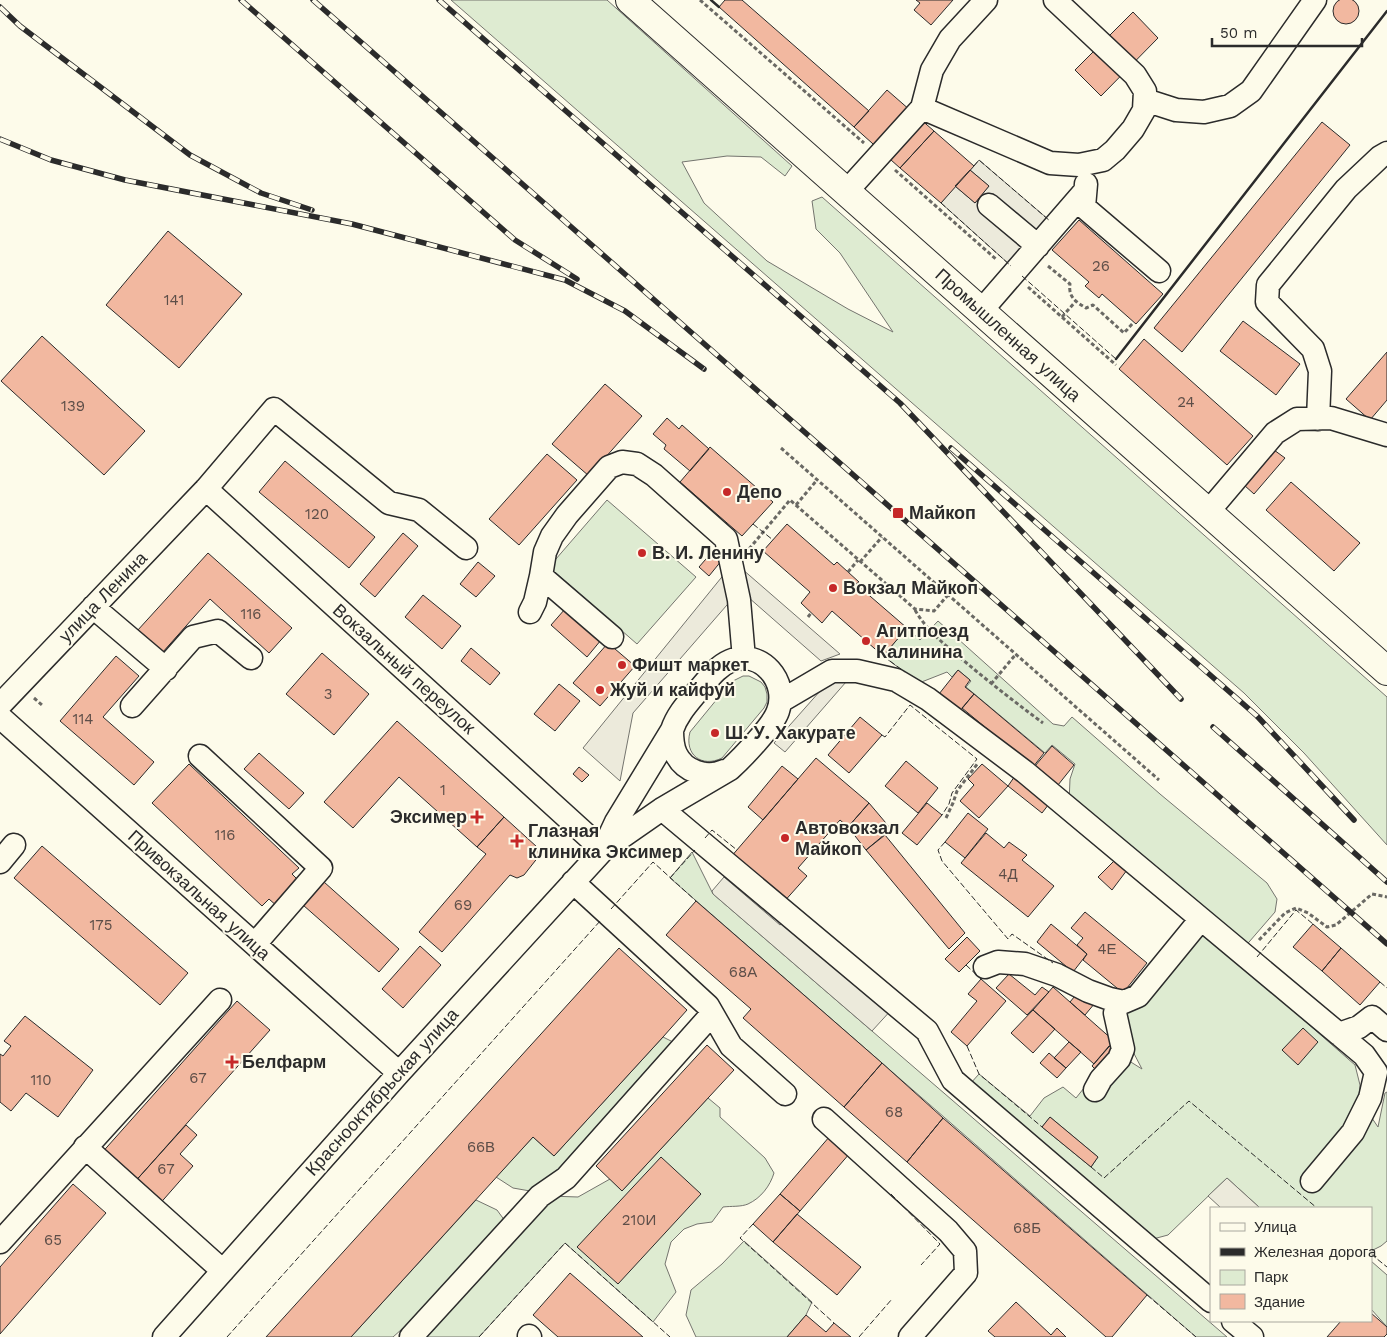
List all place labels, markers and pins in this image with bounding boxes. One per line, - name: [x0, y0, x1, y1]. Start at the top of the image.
- place label: Депо: [737, 481, 782, 502]
- marker: Депо: [721, 486, 733, 498]
- place label: Майкоп: [909, 502, 976, 523]
- marker: Майкоп: [891, 506, 905, 520]
- place label: В. И. Ленину: [652, 542, 764, 563]
- marker: В. И. Ленину: [636, 547, 648, 559]
- place label: Вокзал Майкоп: [843, 577, 978, 598]
- marker: Вокзал Майкоп: [827, 582, 839, 594]
- place label: Агитпоезд Калинина: [876, 620, 969, 662]
- marker: Агитпоезд Калинина: [860, 635, 872, 647]
- place label: Фишт маркет: [632, 654, 749, 675]
- marker: Фишт маркет: [616, 659, 628, 671]
- place label: Жуй и кайфуй: [609, 679, 735, 700]
- marker: Жуй и кайфуй: [594, 684, 606, 696]
- place label: Ш. У. Хакурате: [725, 722, 856, 743]
- marker: Ш. У. Хакурате: [709, 727, 721, 739]
- place label: Эксимер: [390, 806, 467, 827]
- marker: Эксимер: [471, 811, 483, 823]
- place label: Автовокзал Майкоп: [795, 817, 899, 859]
- place label: Глазная клиника Эксимер: [528, 820, 683, 862]
- marker: Автовокзал Майкоп: [779, 832, 791, 844]
- marker: Глазная клиника Эксимер: [510, 834, 524, 848]
- place label: Белфарм: [242, 1051, 326, 1072]
- marker: Белфарм: [226, 1056, 238, 1068]

